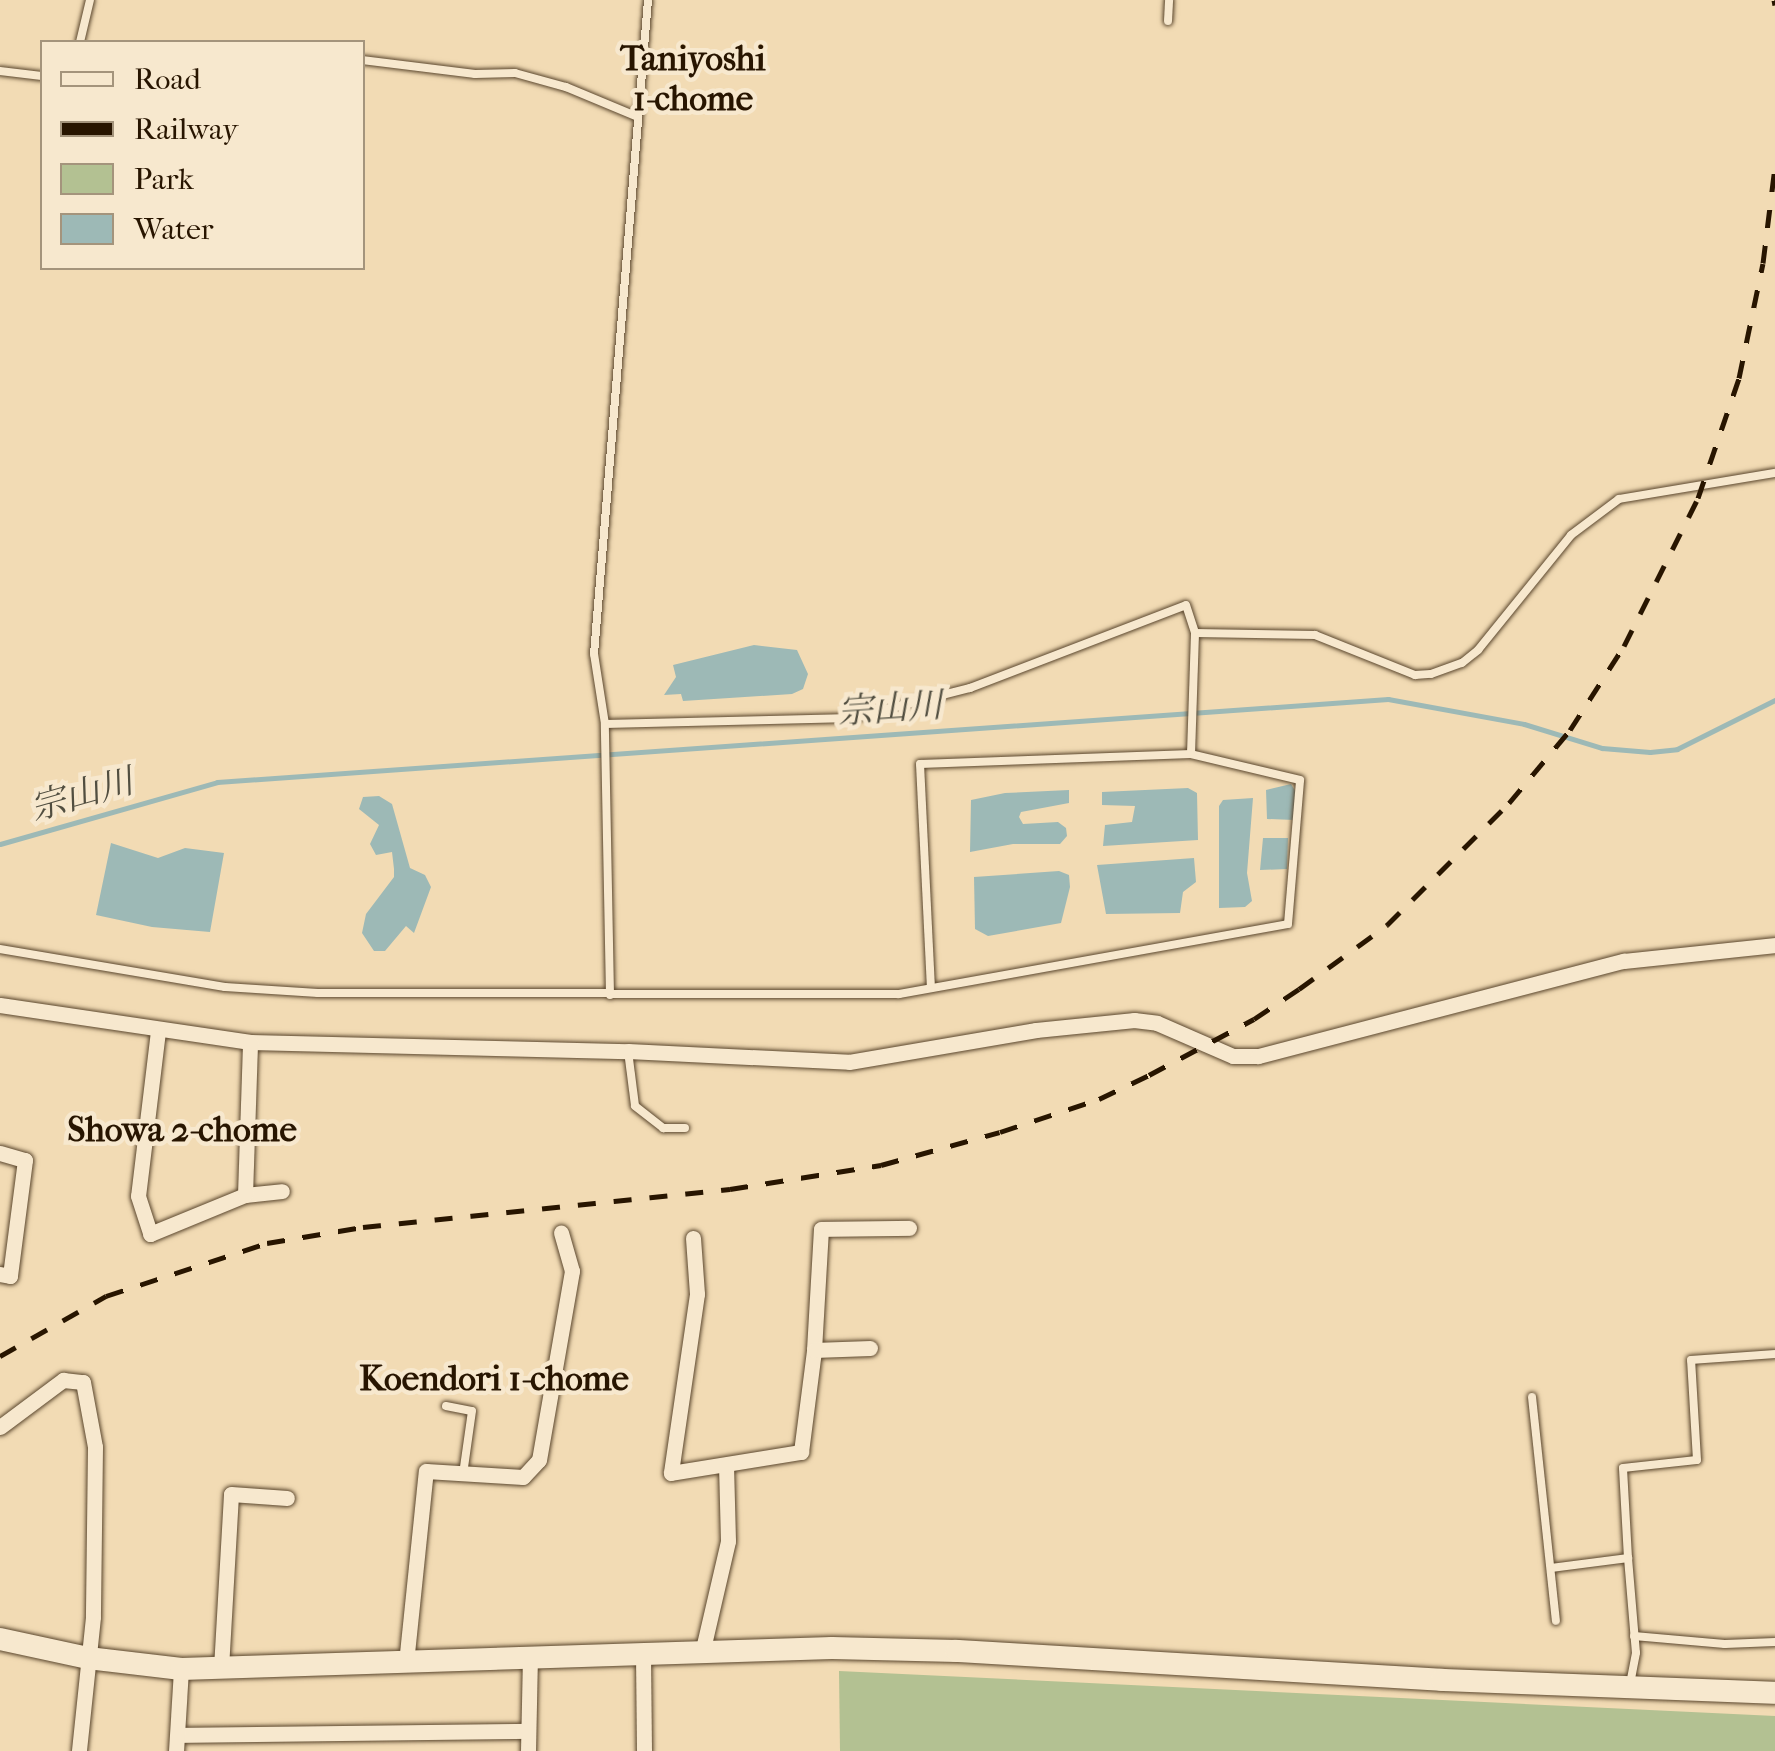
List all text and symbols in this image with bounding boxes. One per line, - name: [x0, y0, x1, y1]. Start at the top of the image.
- district label: Taniyoshi 1-chome: [620, 38, 766, 120]
- legend: [40, 40, 365, 270]
- text: Road: [134, 62, 201, 97]
- text: Railway: [134, 112, 238, 147]
- text: Park: [134, 162, 194, 197]
- text: Water: [134, 212, 214, 247]
- water label: 宗山川: [836, 684, 944, 734]
- water label: 宗山川: [26, 760, 138, 830]
- district label: Showa 2-chome: [67, 1109, 297, 1151]
- district label: Koendori 1-chome: [359, 1358, 629, 1400]

